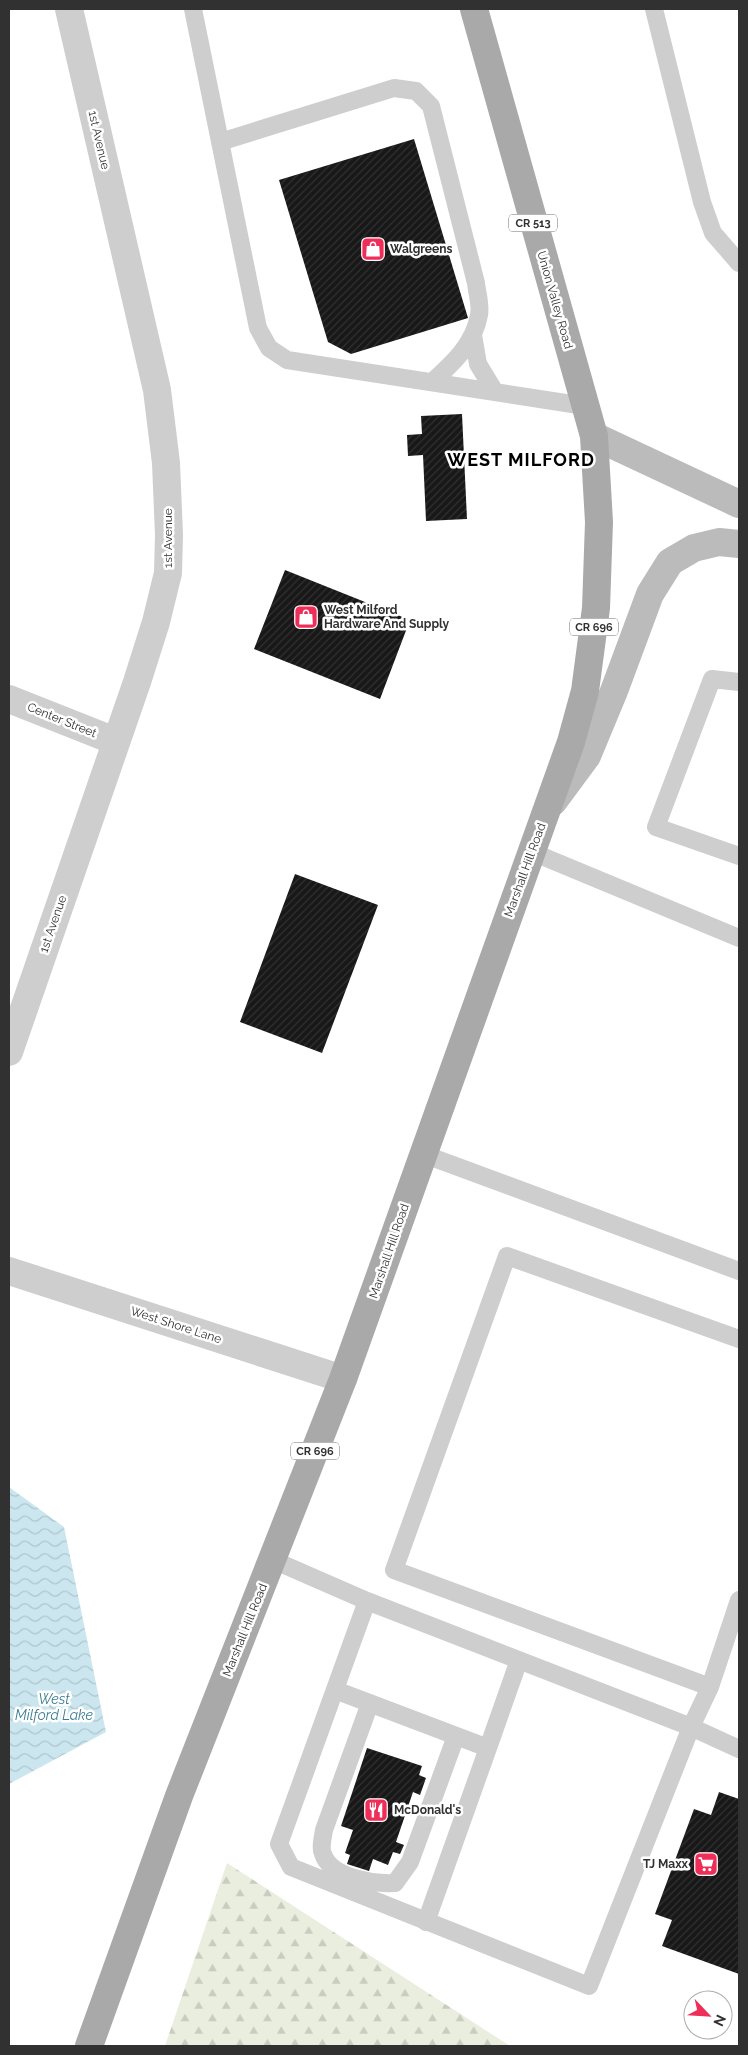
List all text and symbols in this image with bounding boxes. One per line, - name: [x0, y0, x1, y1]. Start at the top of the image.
- street label: 1st Avenue: [85, 109, 113, 171]
- road number: CR 513: [509, 214, 557, 232]
- shop icon: Walgreens: [360, 236, 386, 262]
- place label: Walgreens: [390, 242, 452, 256]
- street label: Union Valley Road: [534, 250, 576, 350]
- district label: WEST MILFORD: [447, 449, 595, 470]
- street label: 1st Avenue: [161, 508, 175, 568]
- place label: West Milford Hardware And Supply: [324, 603, 449, 631]
- shop icon: West Milford Hardware And Supply: [293, 604, 319, 630]
- road number: CR 696: [570, 618, 618, 636]
- street label: Center Street: [25, 700, 99, 740]
- street label: Marshall Hill Road: [501, 821, 549, 919]
- street label: 1st Avenue: [37, 893, 69, 955]
- street label: Marshall Hill Road: [366, 1202, 412, 1300]
- street label: West Shore Lane: [129, 1304, 223, 1346]
- road number: CR 696: [291, 1442, 339, 1460]
- street label: Marshall Hill Road: [220, 1581, 270, 1679]
- water label: West Milford Lake: [15, 1691, 94, 1723]
- restaurant icon: McDonald's: [363, 1797, 389, 1823]
- place label: McDonald's: [394, 1803, 461, 1817]
- supermarket icon: TJ Maxx: [693, 1851, 719, 1877]
- place label: TJ Maxx: [643, 1857, 689, 1871]
- north arrow: [683, 1990, 733, 2040]
- text: N: [710, 2012, 729, 2029]

